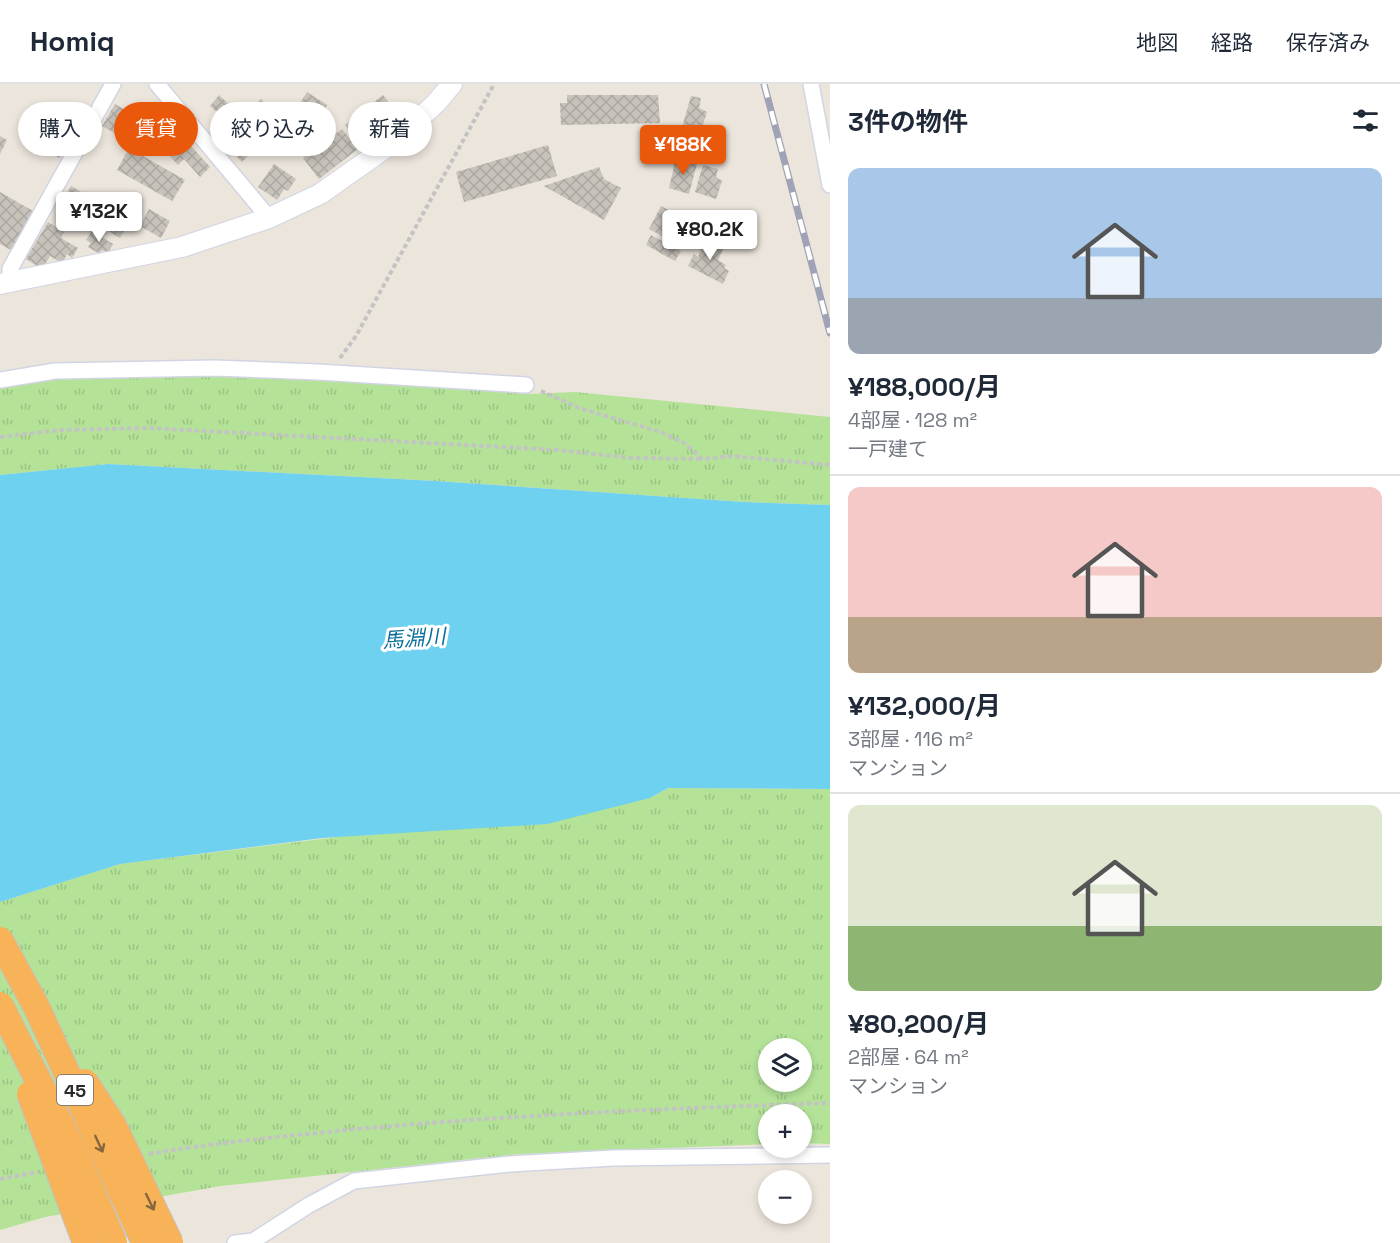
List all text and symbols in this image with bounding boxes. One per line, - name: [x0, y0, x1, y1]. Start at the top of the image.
- text: Homiq: [30, 23, 115, 59]
- text: 地図: [1136, 29, 1178, 56]
- text: 経路: [1211, 29, 1253, 56]
- text: 保存済み: [1286, 29, 1370, 56]
- chip: 購入: [18, 102, 102, 156]
- chip: 賃貸: [114, 102, 198, 156]
- chip: 絞り込み: [210, 102, 336, 156]
- chip: 新着: [348, 102, 432, 156]
- icon: filters: [1349, 104, 1382, 137]
- text: 3件の物件: [848, 105, 968, 139]
- pin: ¥188K: [641, 125, 725, 176]
- text: ¥188K: [654, 131, 712, 157]
- pin: ¥132K: [57, 192, 141, 243]
- text: ¥132K: [70, 198, 128, 224]
- icon: home: [1061, 207, 1169, 315]
- pin: ¥80.2K: [661, 210, 759, 261]
- text: ¥80.2K: [676, 216, 744, 242]
- text: ¥188,000/月: [848, 370, 1001, 404]
- text: 4部屋 · 128 m²: [848, 407, 977, 433]
- text: 一戸建て: [848, 436, 928, 462]
- icon: home: [1061, 526, 1169, 634]
- water label: 馬淵川: [382, 622, 448, 654]
- text: ¥132,000/月: [848, 689, 1001, 723]
- text: 3部屋 · 116 m²: [848, 726, 973, 752]
- text: マンション: [848, 755, 948, 781]
- icon: home: [1061, 844, 1169, 952]
- text: ¥80,200/月: [848, 1007, 989, 1041]
- map controls: [758, 1038, 812, 1224]
- button: layers: [758, 1038, 812, 1092]
- text: 2部屋 · 64 m²: [848, 1044, 968, 1070]
- text: マンション: [848, 1073, 948, 1099]
- road number: 45: [57, 1075, 93, 1105]
- button: +: [758, 1104, 812, 1158]
- one-way arrow: [94, 1134, 105, 1152]
- button: −: [758, 1170, 812, 1224]
- one-way arrow: [145, 1192, 157, 1210]

